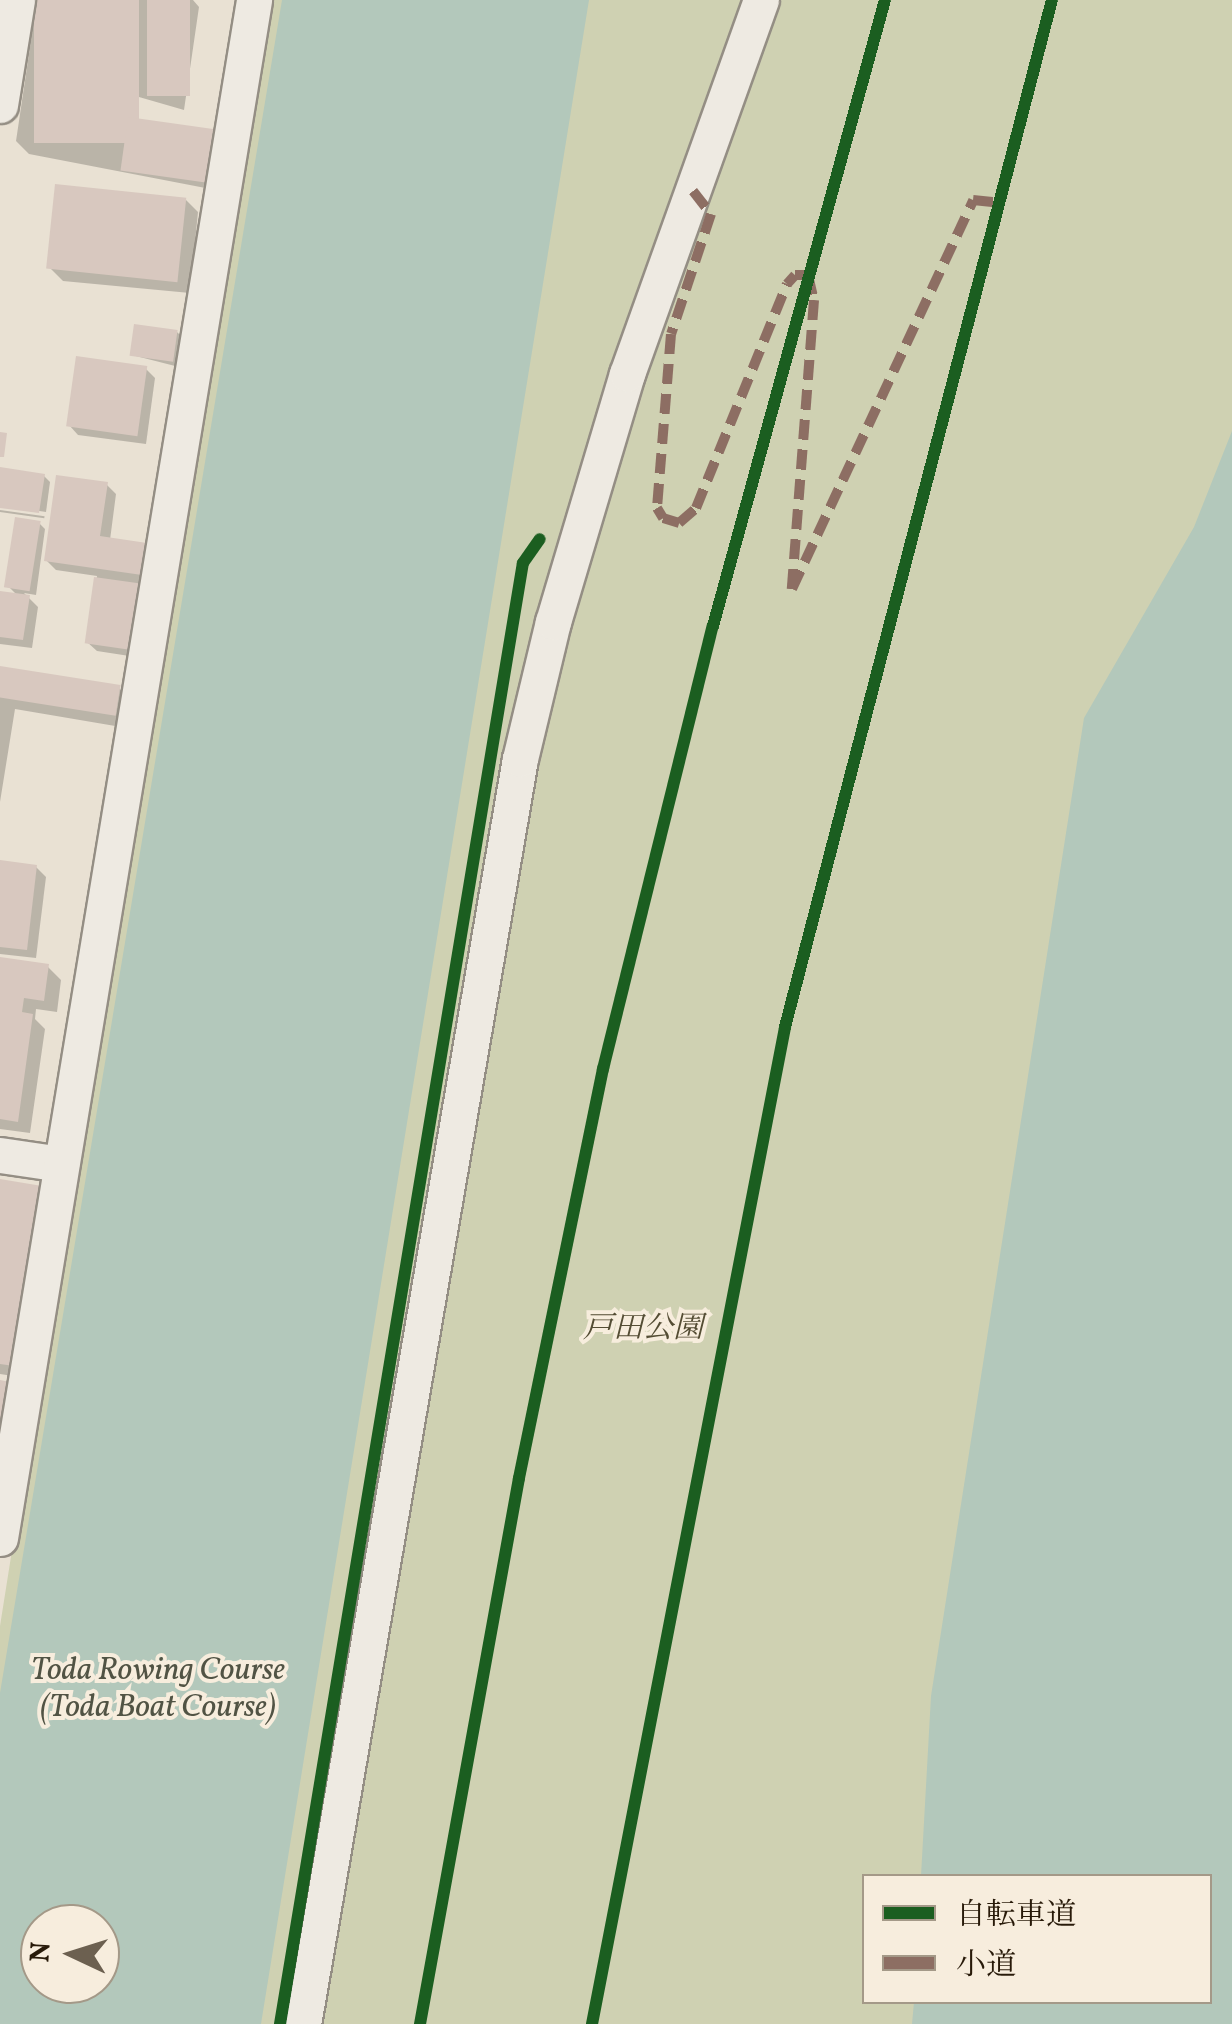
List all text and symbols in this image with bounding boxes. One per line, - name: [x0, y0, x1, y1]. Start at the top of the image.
- park label: 戸田公園: [583, 1311, 703, 1347]
- water label: Toda Rowing Course (Toda Boat Course): [31, 1653, 285, 1728]
- legend: [862, 1874, 1212, 2004]
- text: 自転車道: [956, 1895, 1076, 1937]
- north arrow: [20, 1904, 120, 2004]
- text: N: [21, 1941, 62, 1964]
- text: 小道: [956, 1945, 1016, 1987]

